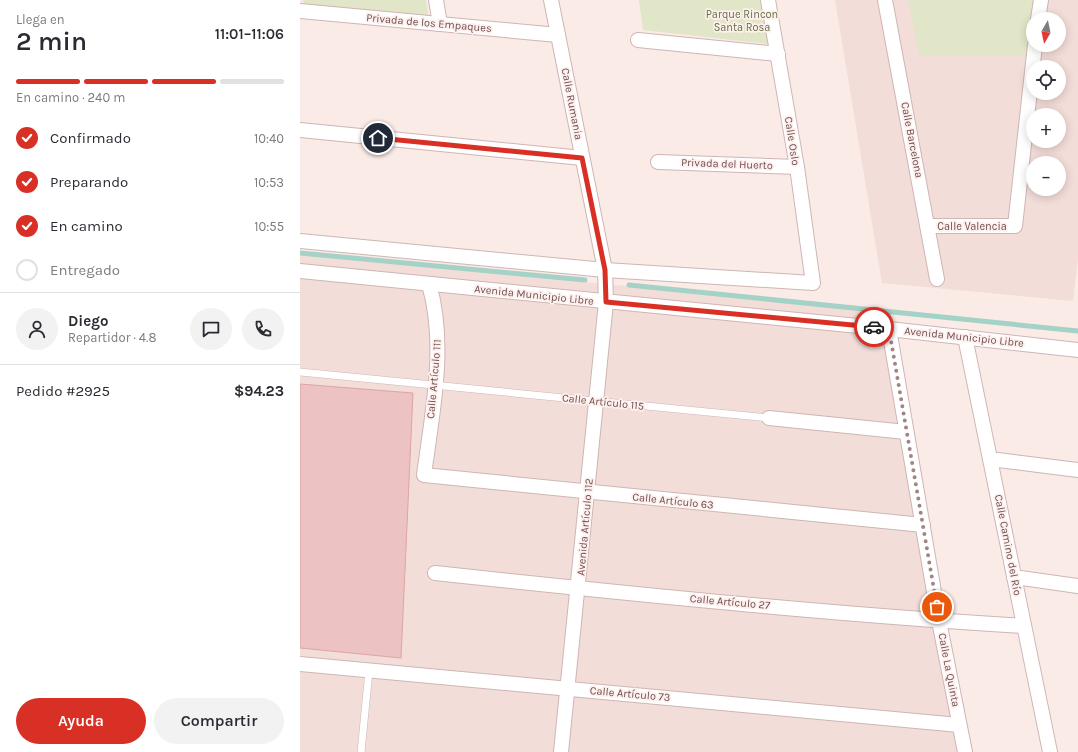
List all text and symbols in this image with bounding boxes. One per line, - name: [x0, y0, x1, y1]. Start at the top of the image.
- park label: Parque Rincon Santa Rosa: [706, 8, 778, 34]
- street label: Privada de los Empaques: [366, 11, 492, 35]
- text: Llega en: [16, 12, 65, 27]
- north arrow: [1026, 12, 1066, 52]
- map controls: [1026, 12, 1066, 196]
- text: 11:01–11:06: [215, 25, 284, 43]
- text: 2 min: [16, 26, 87, 57]
- button: locate: [1026, 60, 1066, 100]
- street label: Calle Rumania: [559, 67, 585, 141]
- text: En camino · 240 m: [16, 90, 125, 105]
- street label: Calle Barcelona: [898, 101, 926, 179]
- button: +: [1026, 108, 1066, 148]
- street label: Calle Oslo: [782, 116, 802, 166]
- pin: [361, 121, 395, 155]
- icon: check: [16, 127, 38, 149]
- icon: home: [367, 127, 389, 149]
- text: Confirmado: [50, 129, 131, 147]
- text: 10:40: [254, 131, 284, 146]
- street label: Privada del Huerto: [681, 156, 773, 172]
- button: −: [1026, 156, 1066, 196]
- icon: check: [16, 171, 38, 193]
- text: Preparando: [50, 173, 128, 191]
- text: 10:53: [254, 175, 284, 190]
- icon: check: [16, 215, 38, 237]
- text: En camino: [50, 217, 123, 235]
- text: 10:55: [254, 219, 284, 234]
- street label: Calle Valencia: [937, 220, 1007, 233]
- text: Entregado: [50, 261, 120, 279]
- street label: Avenida Municipio Libre: [474, 282, 595, 308]
- courier: [854, 307, 894, 347]
- button: person: [16, 308, 58, 350]
- button: chat: [190, 308, 232, 350]
- button: phone: [242, 308, 284, 350]
- text: Diego: [68, 312, 108, 330]
- icon: car: [863, 316, 885, 338]
- street label: Avenida Municipio Libre: [904, 324, 1025, 350]
- text: Repartidor · 4.8: [68, 330, 156, 345]
- street label: Calle Artículo 111: [424, 339, 444, 419]
- text: Pedido #2925: [16, 382, 110, 400]
- text: $94.23: [234, 382, 284, 400]
- street label: Calle Artículo 115: [561, 391, 645, 413]
- street label: Avenida Artículo 112: [574, 478, 596, 576]
- street label: Calle Artículo 63: [632, 490, 714, 512]
- street label: Calle Camino del Río: [992, 493, 1024, 597]
- pin: [920, 590, 954, 624]
- street label: Calle Artículo 27: [689, 592, 771, 612]
- icon: bag: [926, 596, 948, 618]
- street label: Calle La Quinta: [935, 632, 963, 708]
- street label: Calle Artículo 73: [589, 684, 671, 704]
- button: Ayuda: [16, 698, 146, 744]
- button: Compartir: [154, 698, 284, 744]

